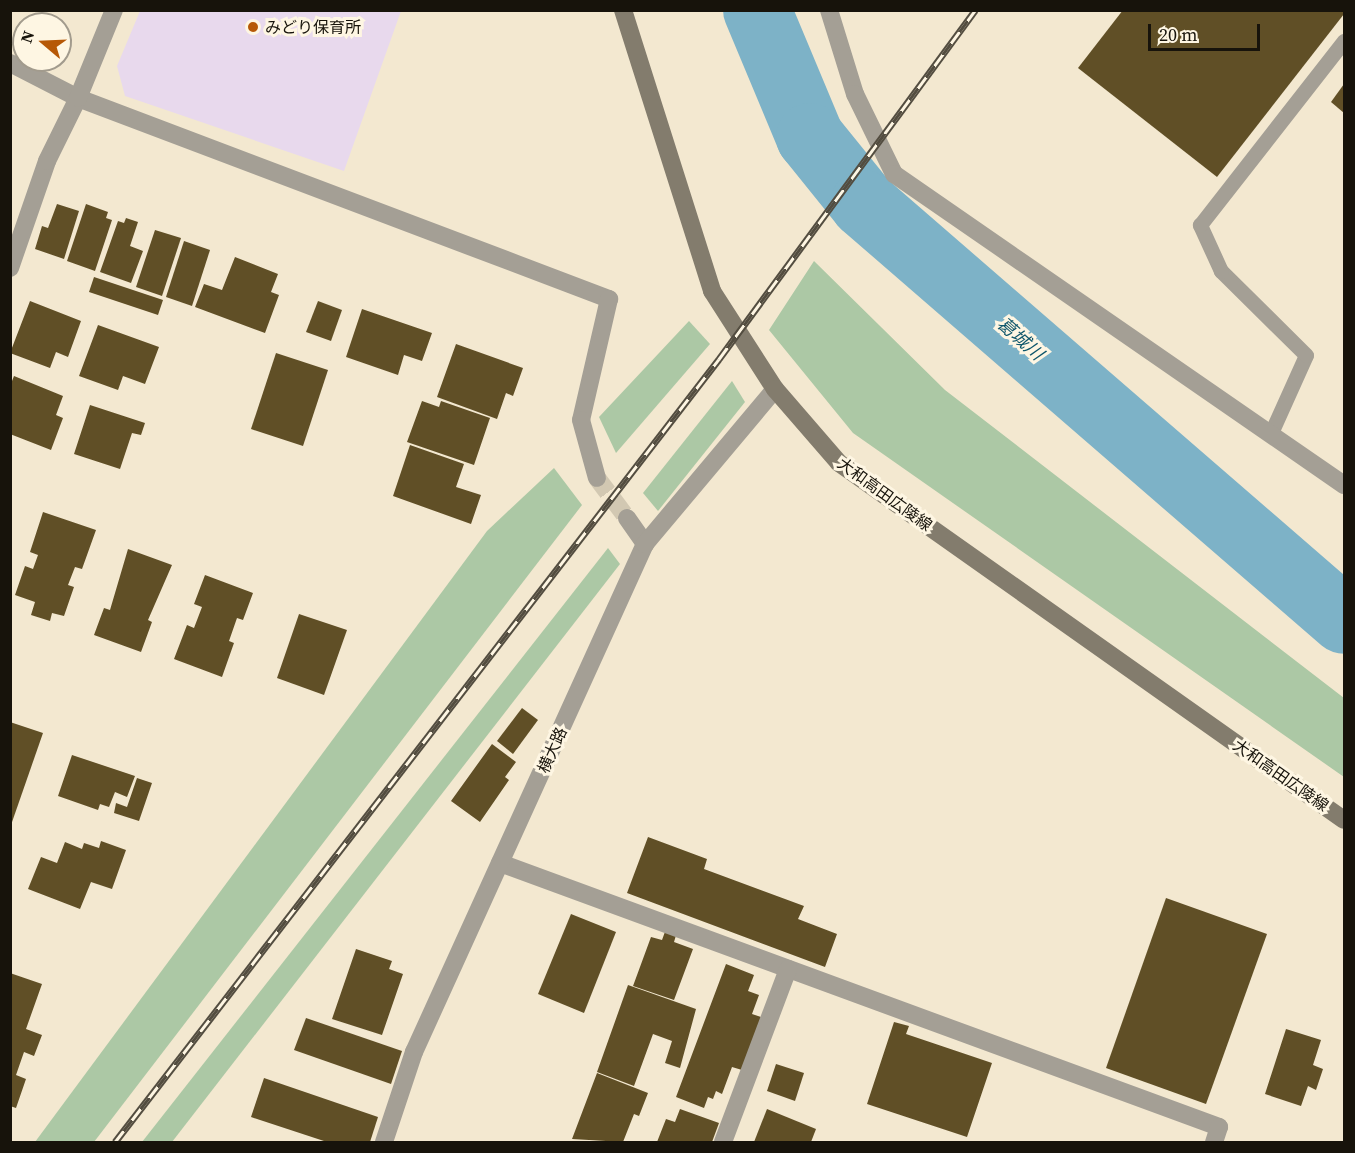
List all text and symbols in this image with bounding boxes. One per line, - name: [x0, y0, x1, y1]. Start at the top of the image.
- north arrow: [12, 12, 72, 72]
- scale bar: [1151, 12, 1264, 50]
- place label: みどり保育所: [265, 17, 361, 37]
- marker: みどり保育所: [246, 20, 260, 34]
- text: 20 m: [1159, 22, 1197, 47]
- text: N: [15, 28, 39, 46]
- water label: 葛城川: [993, 313, 1047, 365]
- street label: 大和高田広陵線: [834, 453, 936, 535]
- street label: 横大路: [533, 724, 571, 776]
- street label: 大和高田広陵線: [1230, 735, 1332, 815]

